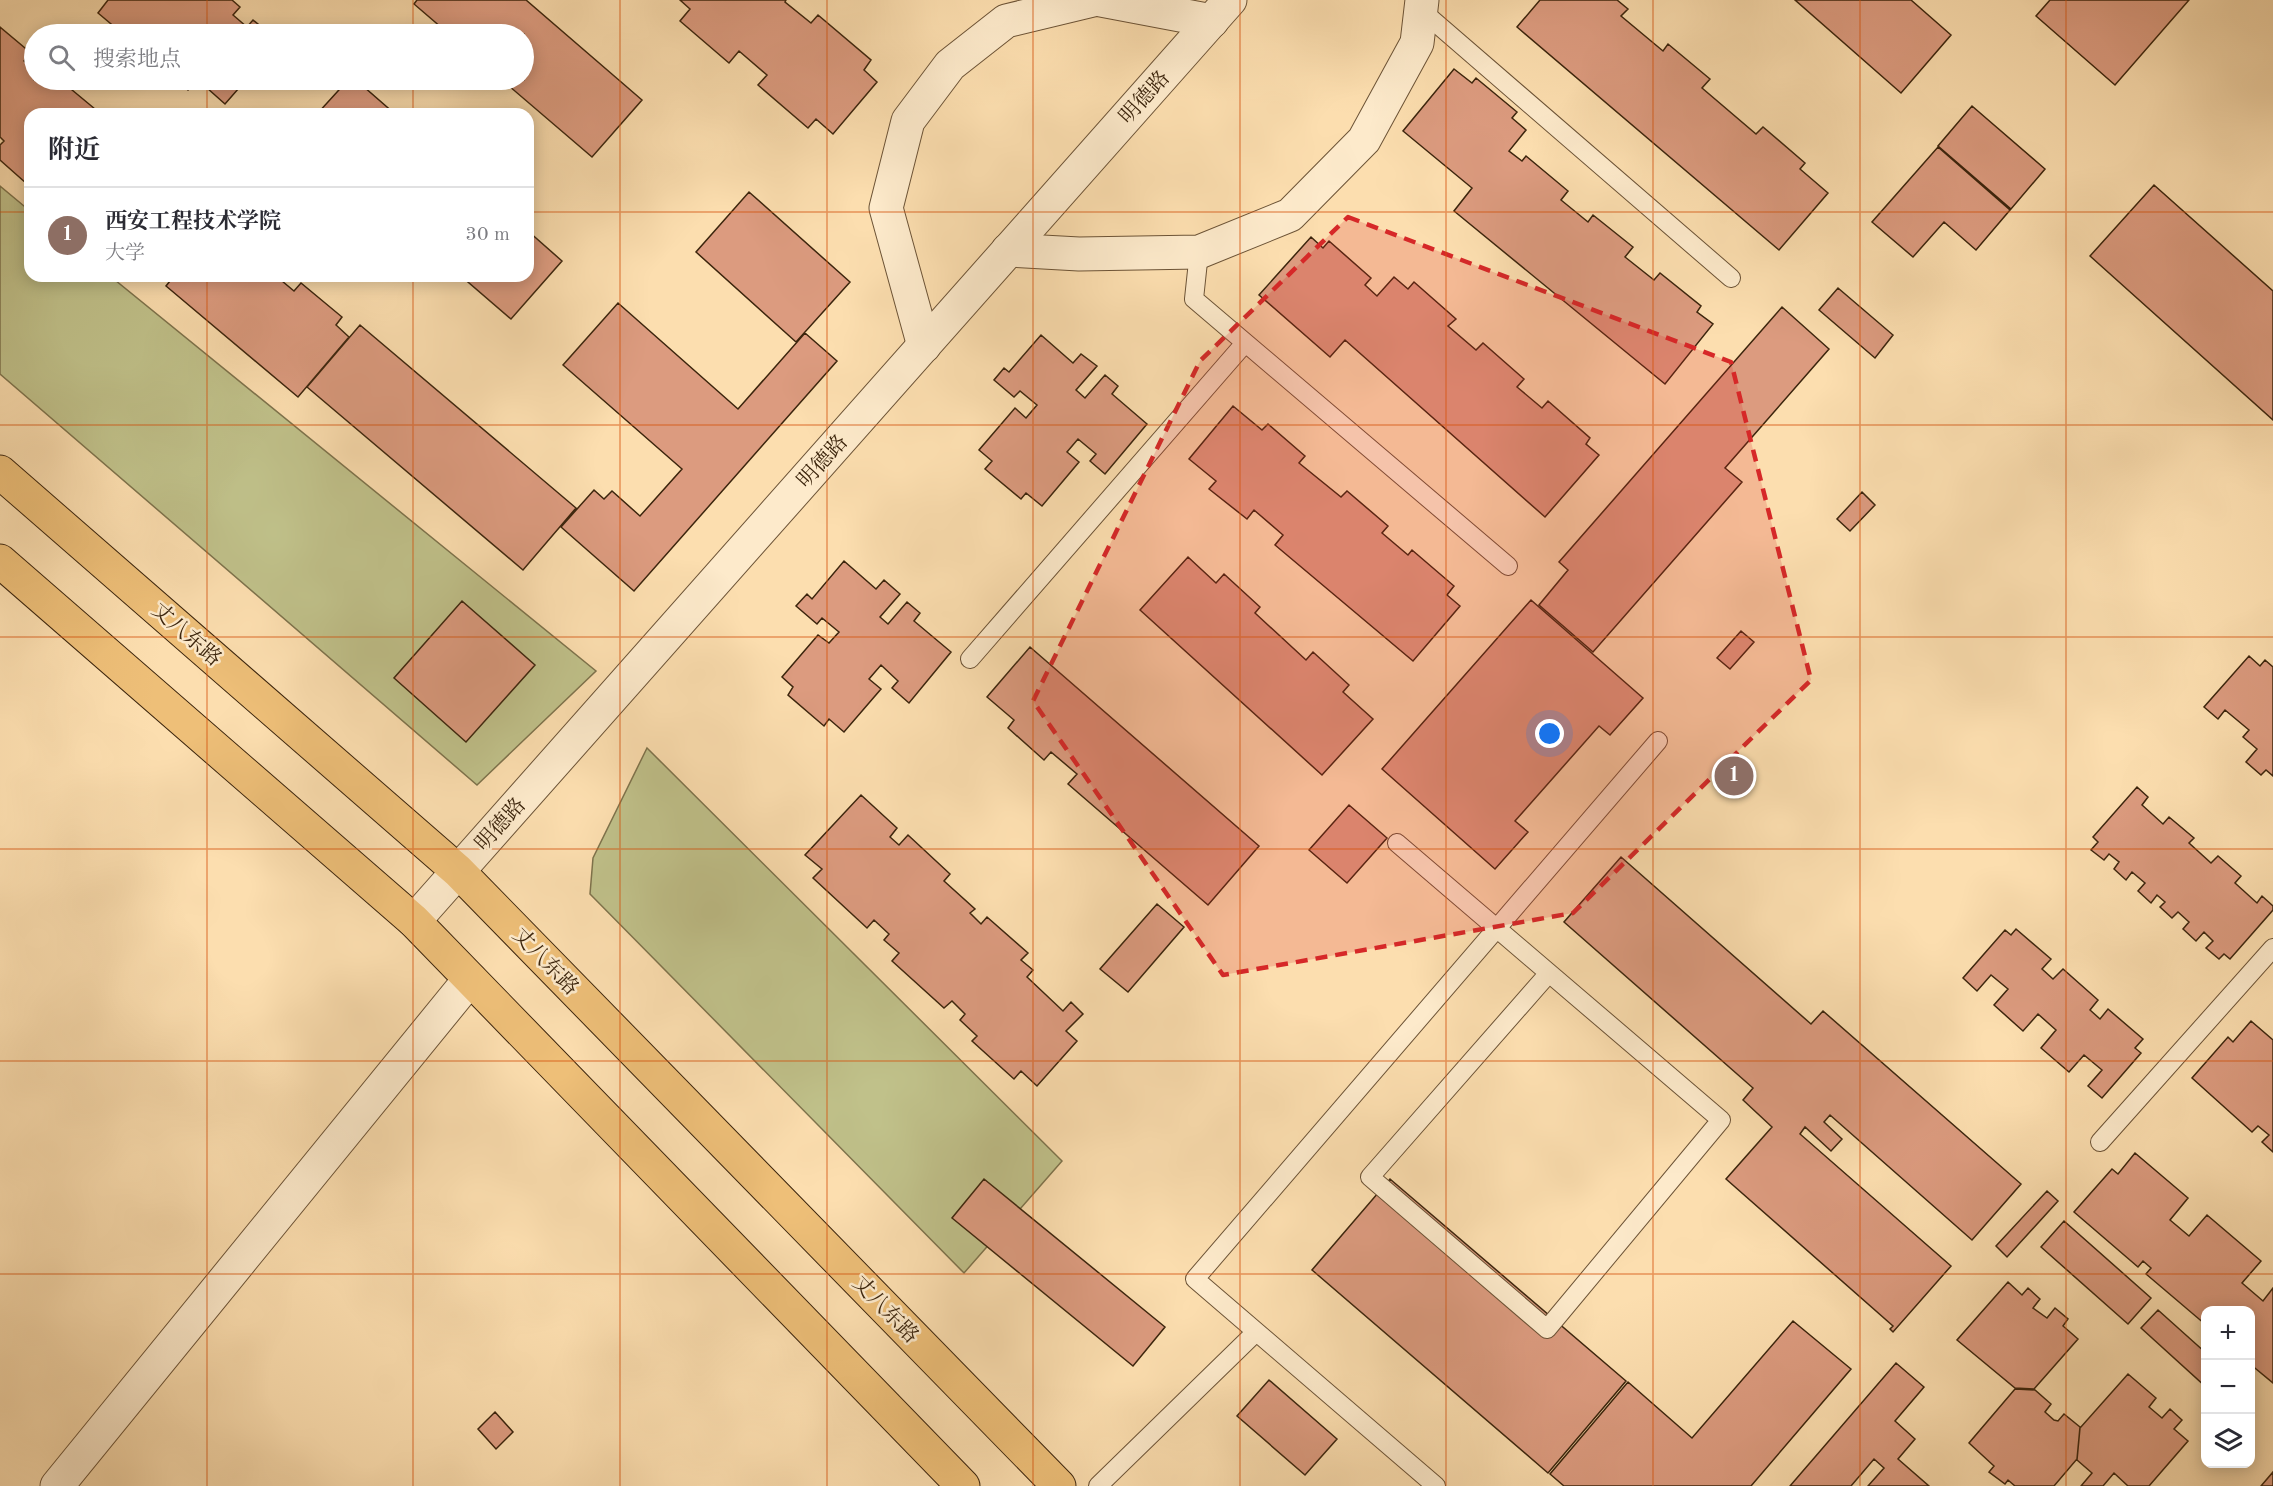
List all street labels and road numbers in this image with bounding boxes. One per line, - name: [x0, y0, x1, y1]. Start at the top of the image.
- street label: 明德路: [1115, 66, 1174, 128]
- street label: 明德路: [793, 430, 852, 492]
- street label: 丈八东路: [147, 598, 226, 671]
- street label: 明德路: [471, 793, 530, 855]
- street label: 丈八东路: [508, 923, 583, 1000]
- street label: 丈八东路: [848, 1271, 923, 1348]

